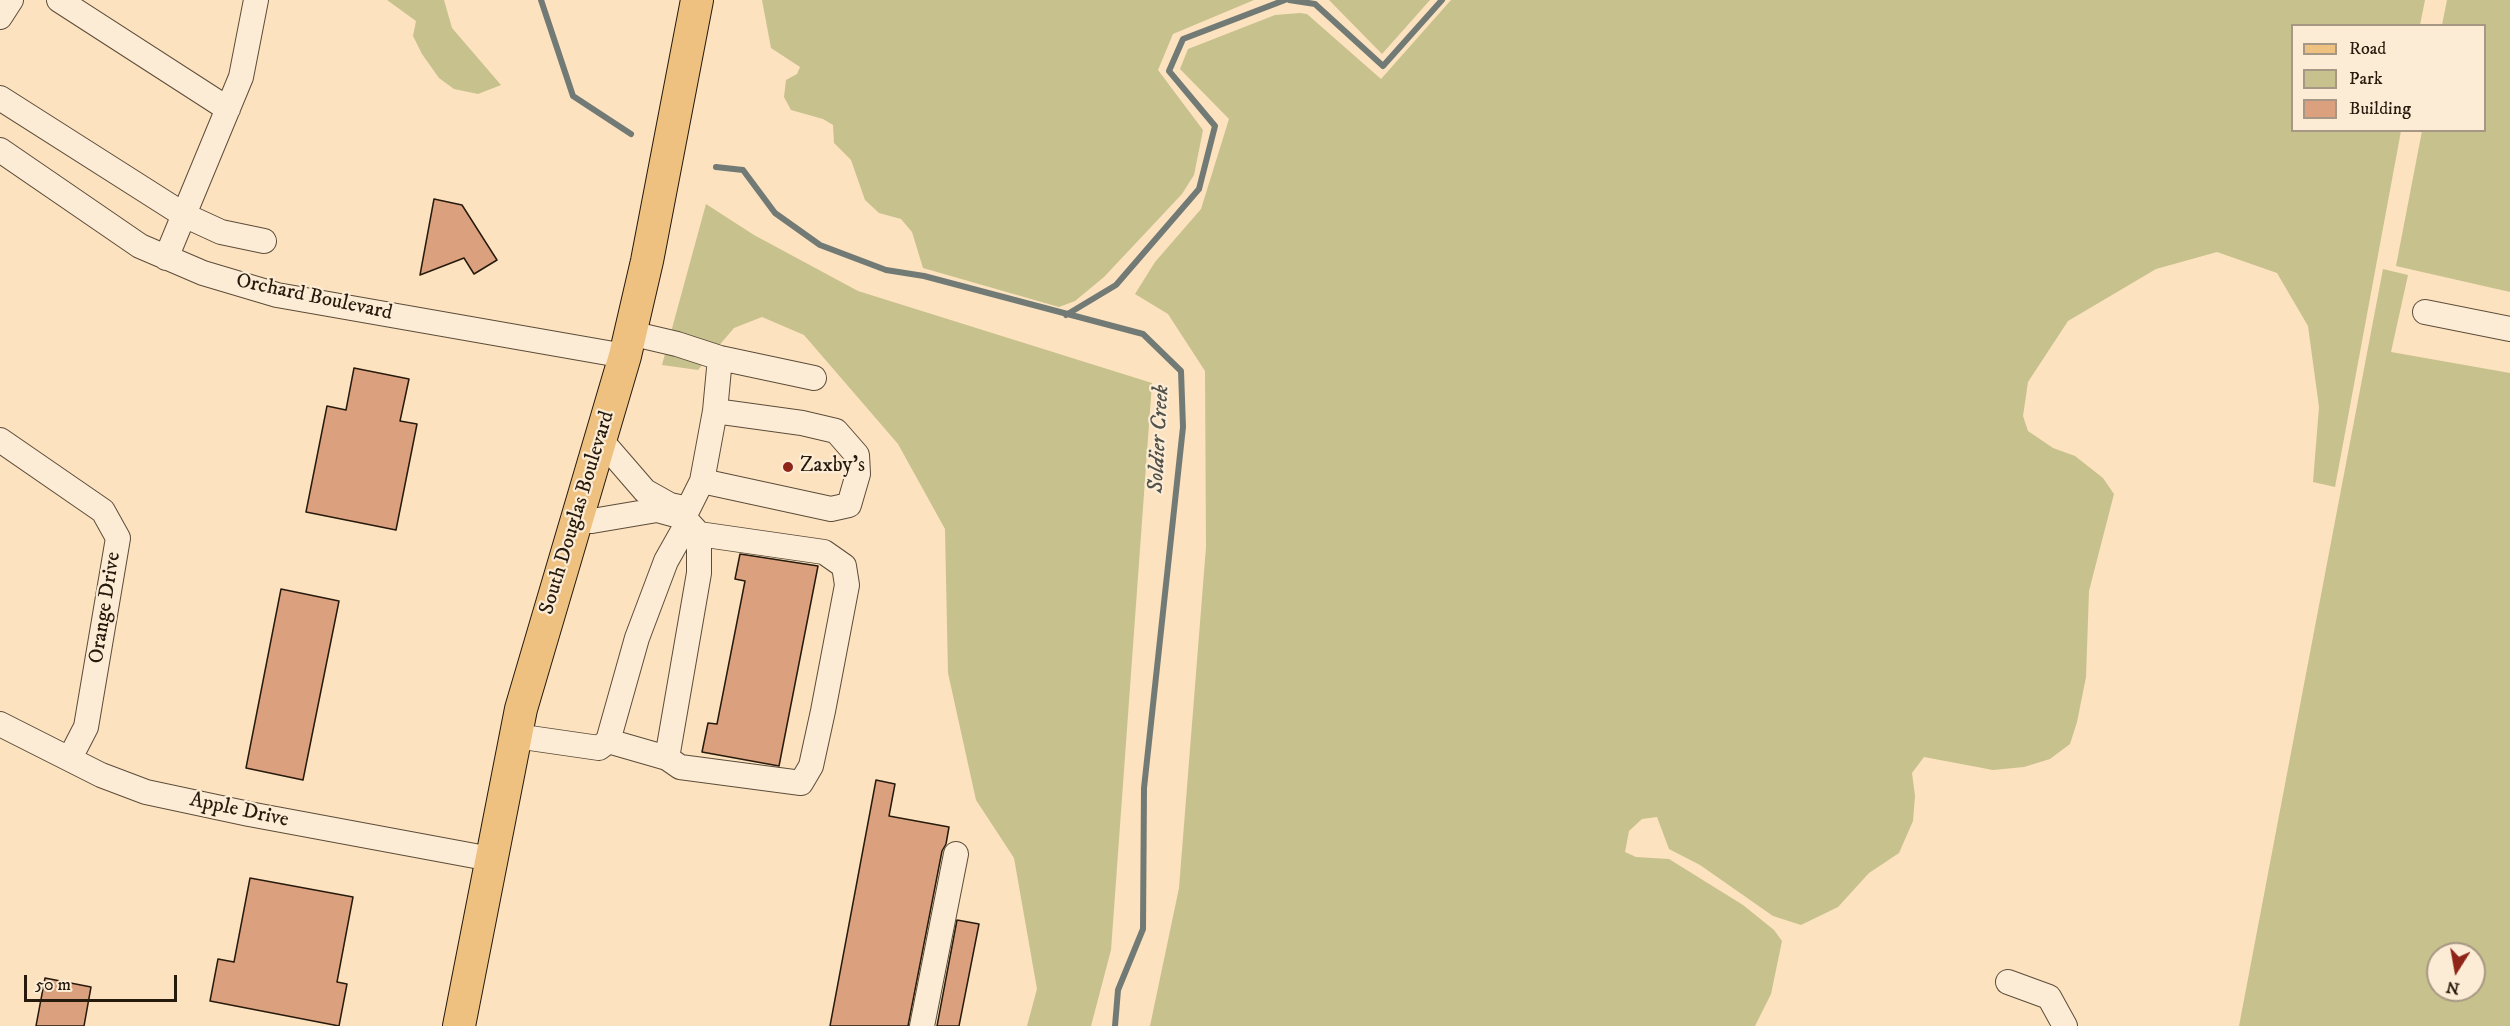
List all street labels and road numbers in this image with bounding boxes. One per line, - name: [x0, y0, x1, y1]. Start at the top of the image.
- street label: Orchard Boulevard: [233, 269, 395, 327]
- street label: South Douglas Boulevard: [535, 408, 621, 618]
- street label: Orange Drive: [85, 550, 127, 666]
- street label: Apple Drive: [187, 788, 291, 834]

